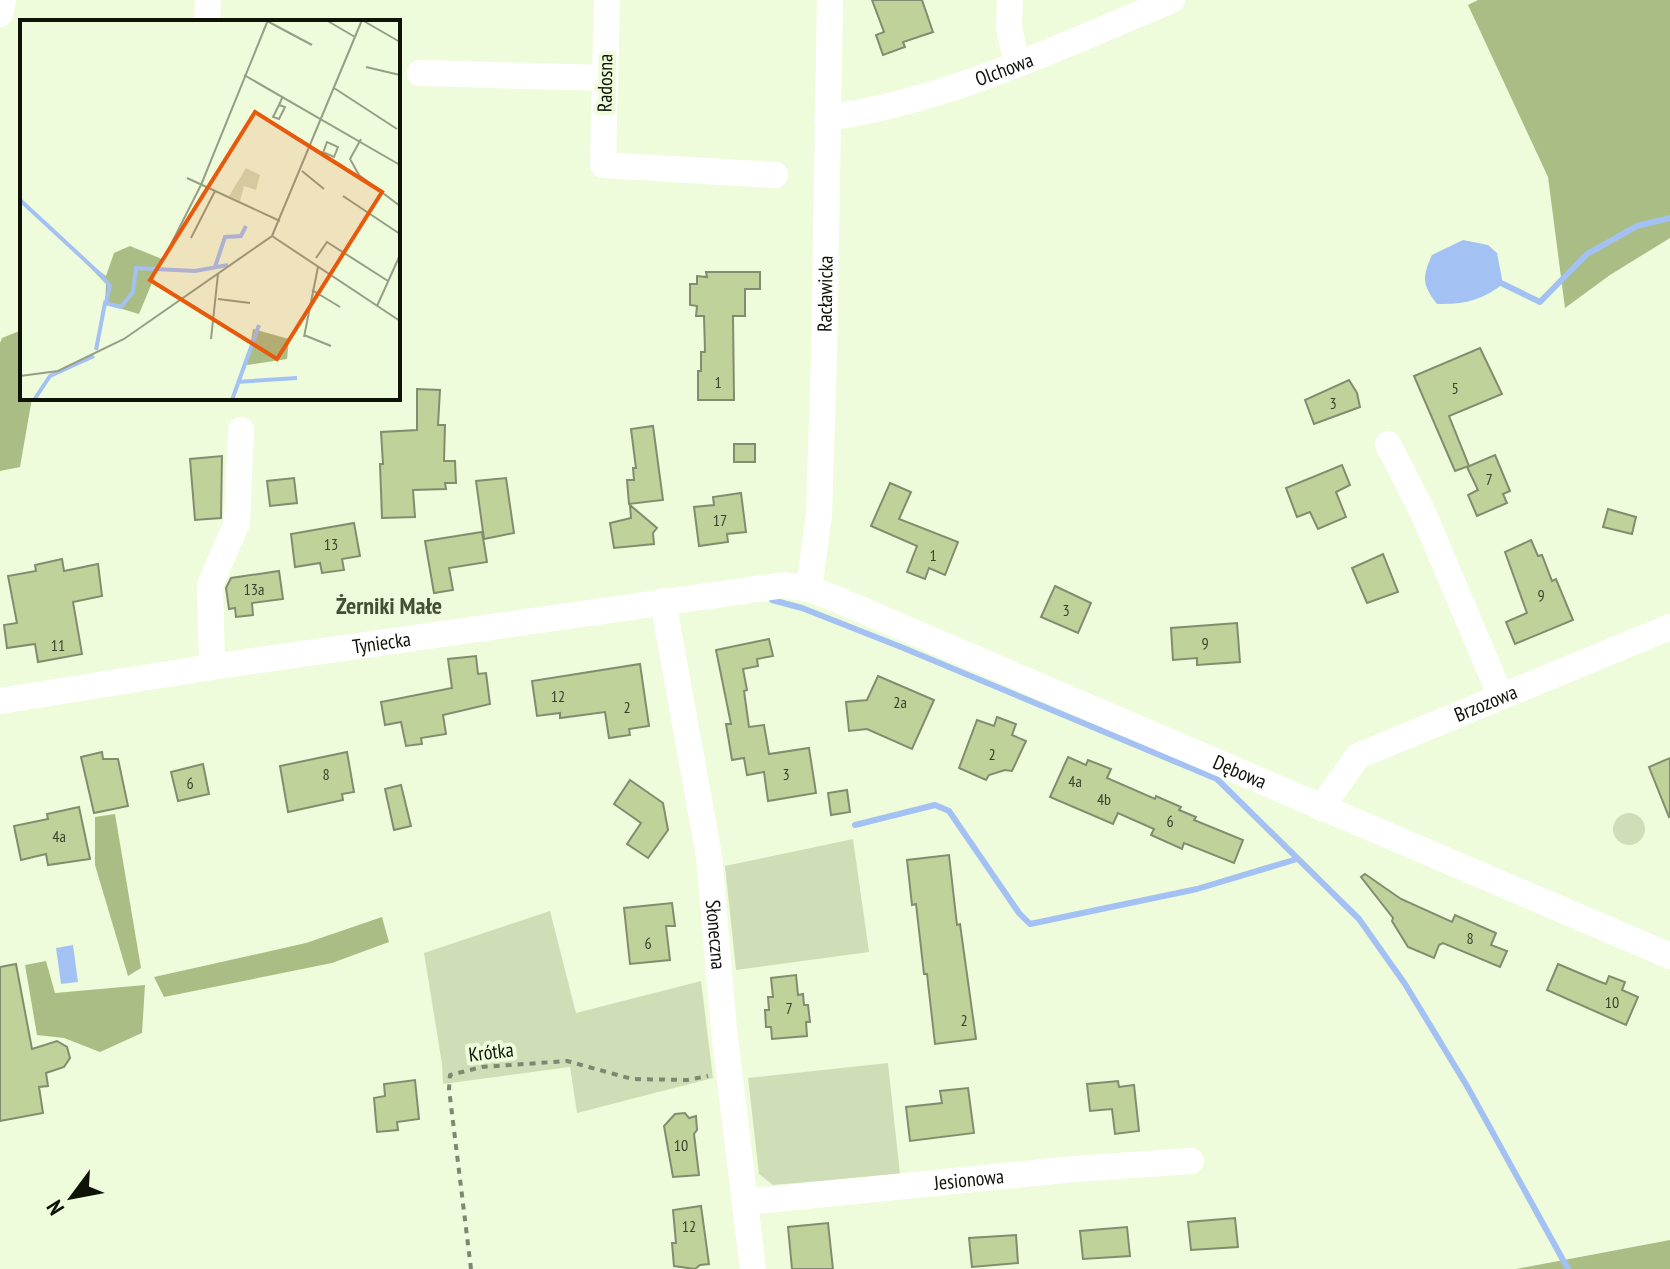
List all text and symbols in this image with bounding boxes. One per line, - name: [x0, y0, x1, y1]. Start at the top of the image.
- inset map: [20, 20, 400, 400]
- street label: Olchowa: [972, 47, 1037, 92]
- street label: Radosna: [591, 54, 619, 112]
- street label: Racławicka: [811, 255, 839, 332]
- house number: 1: [714, 372, 722, 392]
- house number: 5: [1451, 378, 1459, 398]
- house number: 3: [1329, 393, 1337, 413]
- house number: 7: [1485, 469, 1493, 489]
- house number: 17: [713, 510, 727, 530]
- house number: 13: [324, 534, 338, 554]
- house number: 1: [929, 545, 937, 565]
- house number: 13a: [244, 579, 264, 599]
- house number: 9: [1537, 585, 1545, 605]
- district label: Żerniki Małe: [336, 590, 442, 621]
- house number: 3: [1062, 600, 1070, 620]
- street label: Tyniecka: [351, 626, 412, 660]
- house number: 9: [1201, 633, 1209, 653]
- house number: 11: [51, 635, 65, 655]
- street label: Brzozowa: [1450, 679, 1521, 728]
- house number: 12: [551, 686, 565, 706]
- house number: 2a: [893, 692, 907, 712]
- house number: 2: [623, 697, 631, 717]
- house number: 2: [988, 744, 996, 764]
- street label: Dębowa: [1209, 749, 1271, 795]
- house number: 8: [322, 764, 330, 784]
- house number: 3: [782, 764, 790, 784]
- house number: 4a: [1068, 771, 1082, 791]
- house number: 6: [186, 773, 194, 793]
- house number: 4b: [1097, 789, 1111, 809]
- house number: 6: [1166, 811, 1174, 831]
- house number: 4a: [52, 826, 66, 846]
- street label: Słoneczna: [700, 899, 732, 970]
- house number: 8: [1466, 928, 1474, 948]
- house number: 6: [644, 933, 652, 953]
- house number: 10: [1605, 992, 1619, 1012]
- house number: 7: [785, 998, 793, 1018]
- house number: 2: [960, 1010, 968, 1030]
- street label: Krótka: [467, 1036, 515, 1068]
- house number: 10: [674, 1135, 688, 1155]
- north arrow: [32, 1157, 112, 1237]
- street label: Jesionowa: [932, 1163, 1005, 1196]
- text: N: [40, 1195, 70, 1220]
- house number: 12: [682, 1216, 696, 1236]

